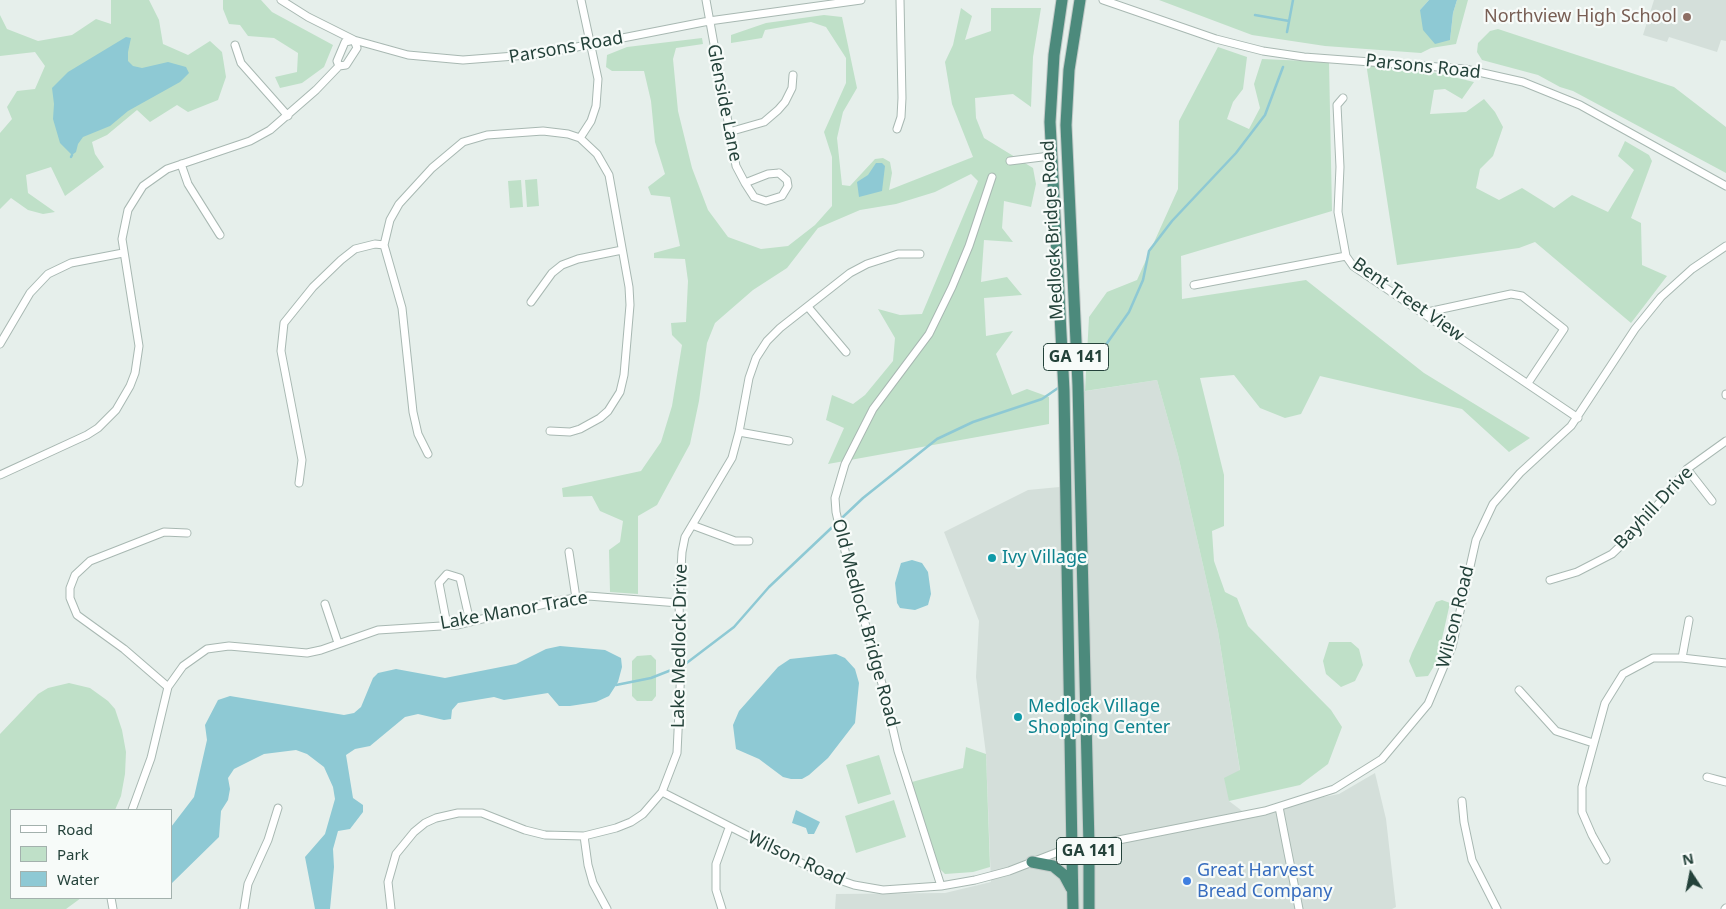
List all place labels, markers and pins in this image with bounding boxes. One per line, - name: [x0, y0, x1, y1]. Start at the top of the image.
- place label: Northview High School: [1484, 6, 1677, 28]
- marker: Northview High School: [1681, 11, 1693, 23]
- place label: Ivy Village: [1002, 547, 1087, 569]
- marker: Ivy Village: [986, 552, 998, 564]
- place label: Medlock Village Shopping Center: [1028, 696, 1170, 739]
- marker: Medlock Village Shopping Center: [1012, 711, 1024, 723]
- place label: Great Harvest Bread Company: [1197, 860, 1332, 902]
- marker: Great Harvest Bread Company: [1181, 875, 1193, 887]

